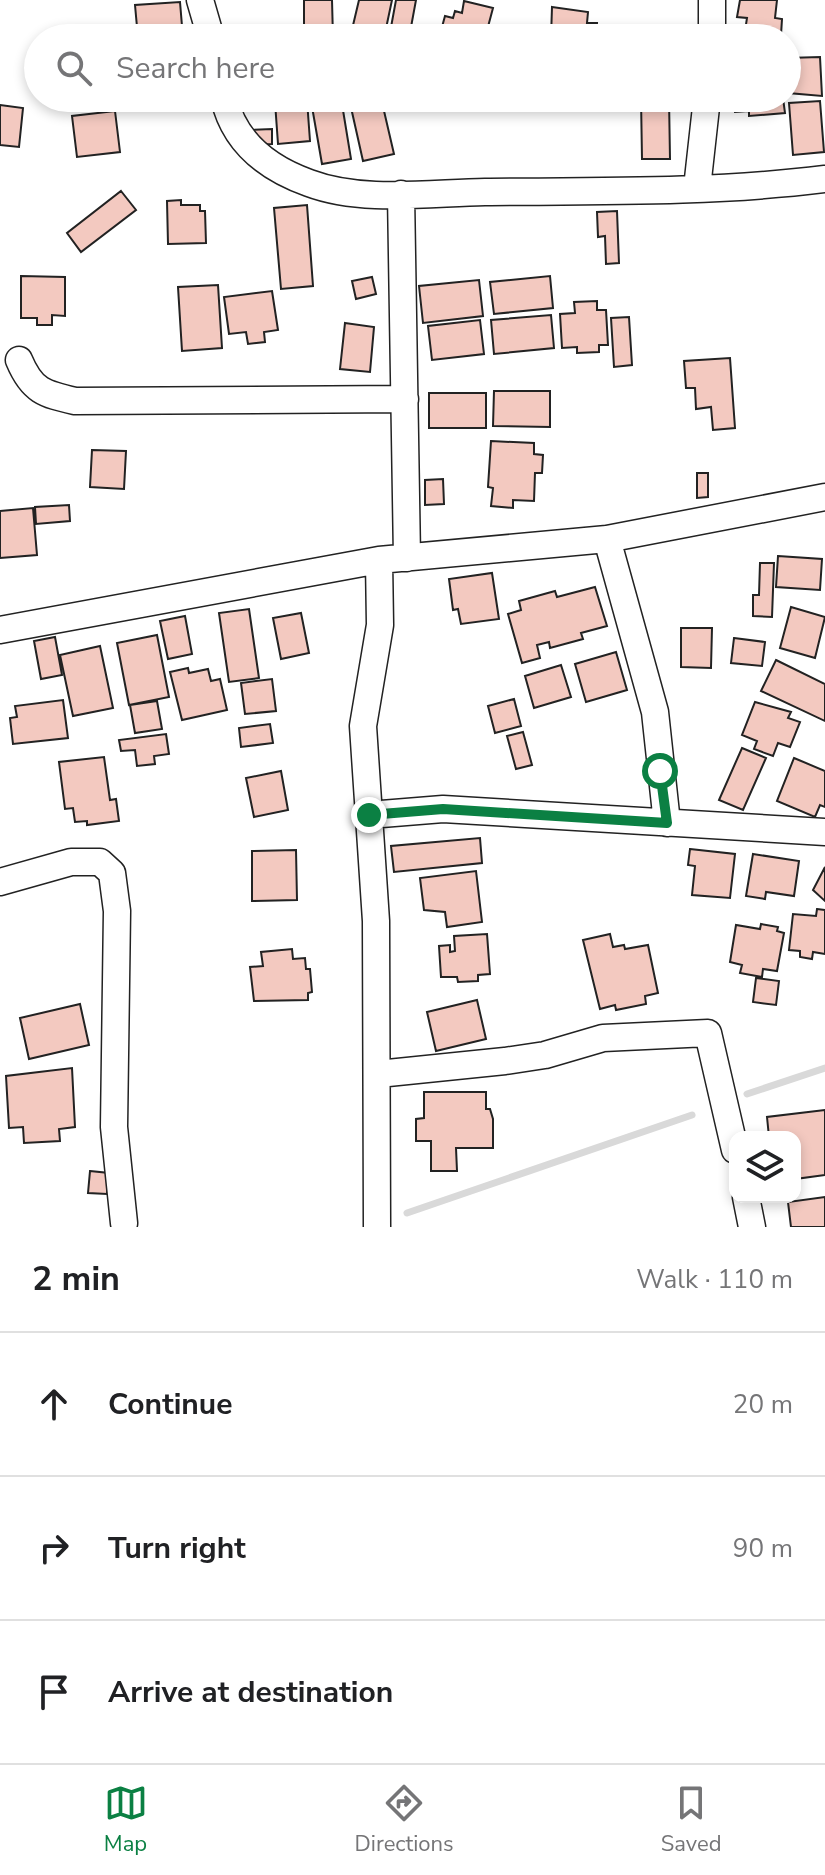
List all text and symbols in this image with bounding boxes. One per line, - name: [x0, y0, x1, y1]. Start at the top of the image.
- search box: [24, 24, 801, 112]
- icon: search: [52, 46, 96, 90]
- text: Search here: [116, 48, 275, 89]
- route start: [642, 753, 678, 789]
- route end: [351, 797, 387, 833]
- map controls: [729, 1131, 801, 1203]
- button: layers: [729, 1131, 801, 1203]
- text: 2 min: [32, 1256, 120, 1302]
- text: Walk · 110 m: [636, 1262, 793, 1297]
- icon: ahead: [32, 1382, 76, 1426]
- text: Continue: [108, 1384, 233, 1425]
- text: 20 m: [733, 1387, 793, 1422]
- icon: right: [32, 1526, 76, 1570]
- text: Turn right: [108, 1528, 246, 1569]
- text: 90 m: [733, 1531, 793, 1566]
- icon: arrive: [32, 1670, 76, 1714]
- text: Arrive at destination: [108, 1672, 393, 1713]
- tab: Map: [104, 1781, 148, 1859]
- tab: Directions: [355, 1781, 454, 1859]
- tab: Saved: [661, 1781, 721, 1859]

